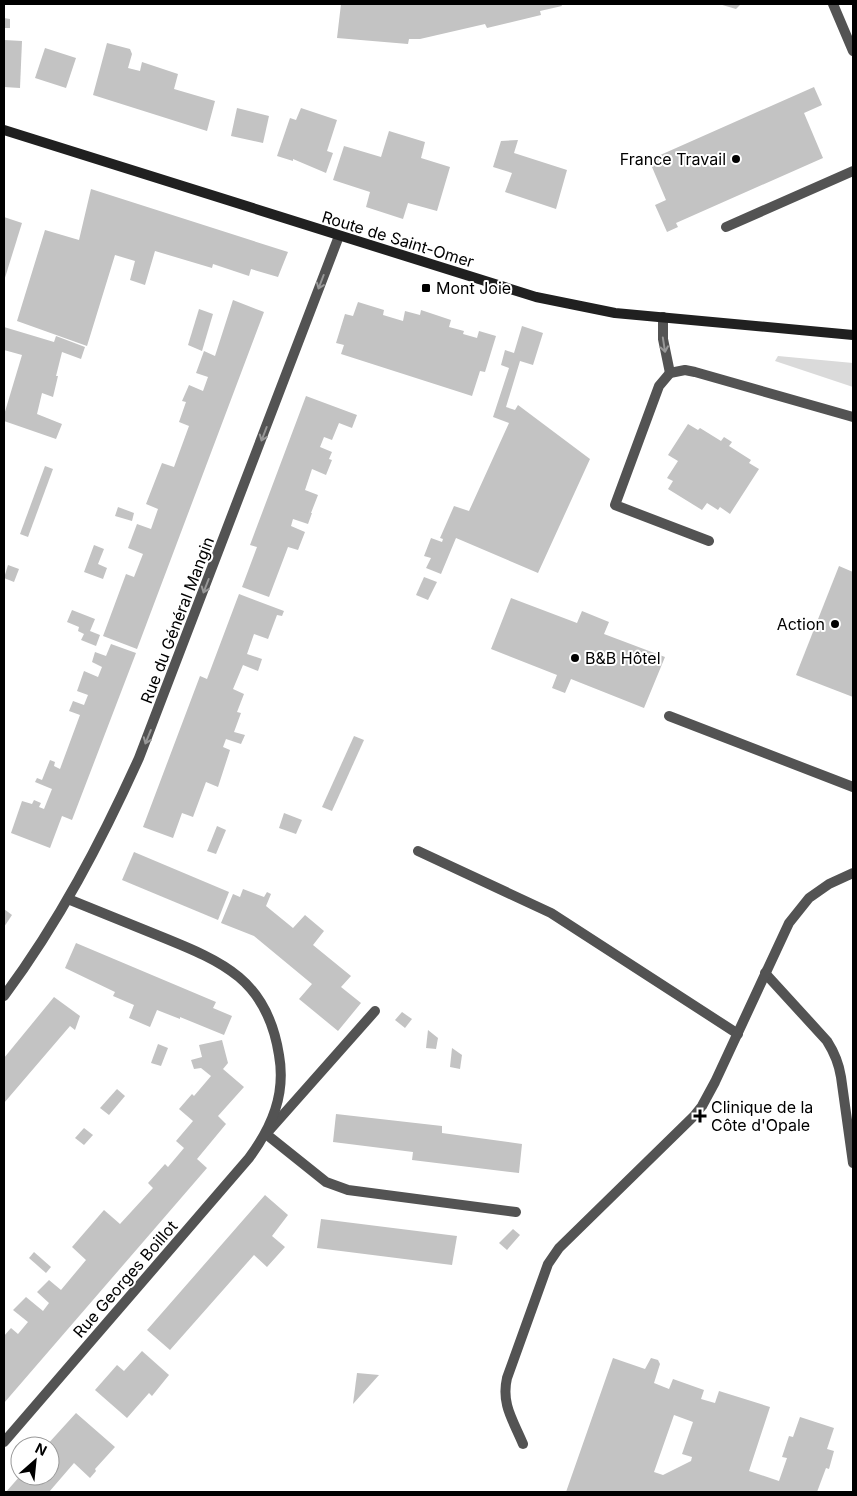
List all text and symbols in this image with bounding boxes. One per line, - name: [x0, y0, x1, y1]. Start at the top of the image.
- place label: France Travail: [620, 149, 726, 169]
- marker: France Travail: [730, 153, 742, 165]
- street label: Route de Saint-Omer: [319, 206, 477, 272]
- one-way arrow: [316, 274, 325, 289]
- place label: Mont Joie: [436, 278, 511, 298]
- marker: Mont Joie: [420, 282, 432, 294]
- one-way arrow: [659, 337, 669, 353]
- one-way arrow: [259, 426, 268, 441]
- street label: Rue du Général Mangin: [136, 534, 218, 706]
- one-way arrow: [201, 577, 210, 593]
- place label: Action: [777, 614, 825, 634]
- marker: Action: [829, 618, 841, 630]
- place label: B&B Hôtel: [585, 648, 661, 668]
- marker: B&B Hôtel: [569, 652, 581, 664]
- one-way arrow: [143, 729, 152, 745]
- place label: Clinique de la Côte d'Opale: [711, 1097, 813, 1135]
- marker: Clinique de la Côte d'Opale: [693, 1109, 707, 1123]
- street label: Rue Georges Boillot: [69, 1216, 181, 1342]
- north arrow: [10, 1436, 60, 1486]
- text: N: [33, 1439, 50, 1459]

